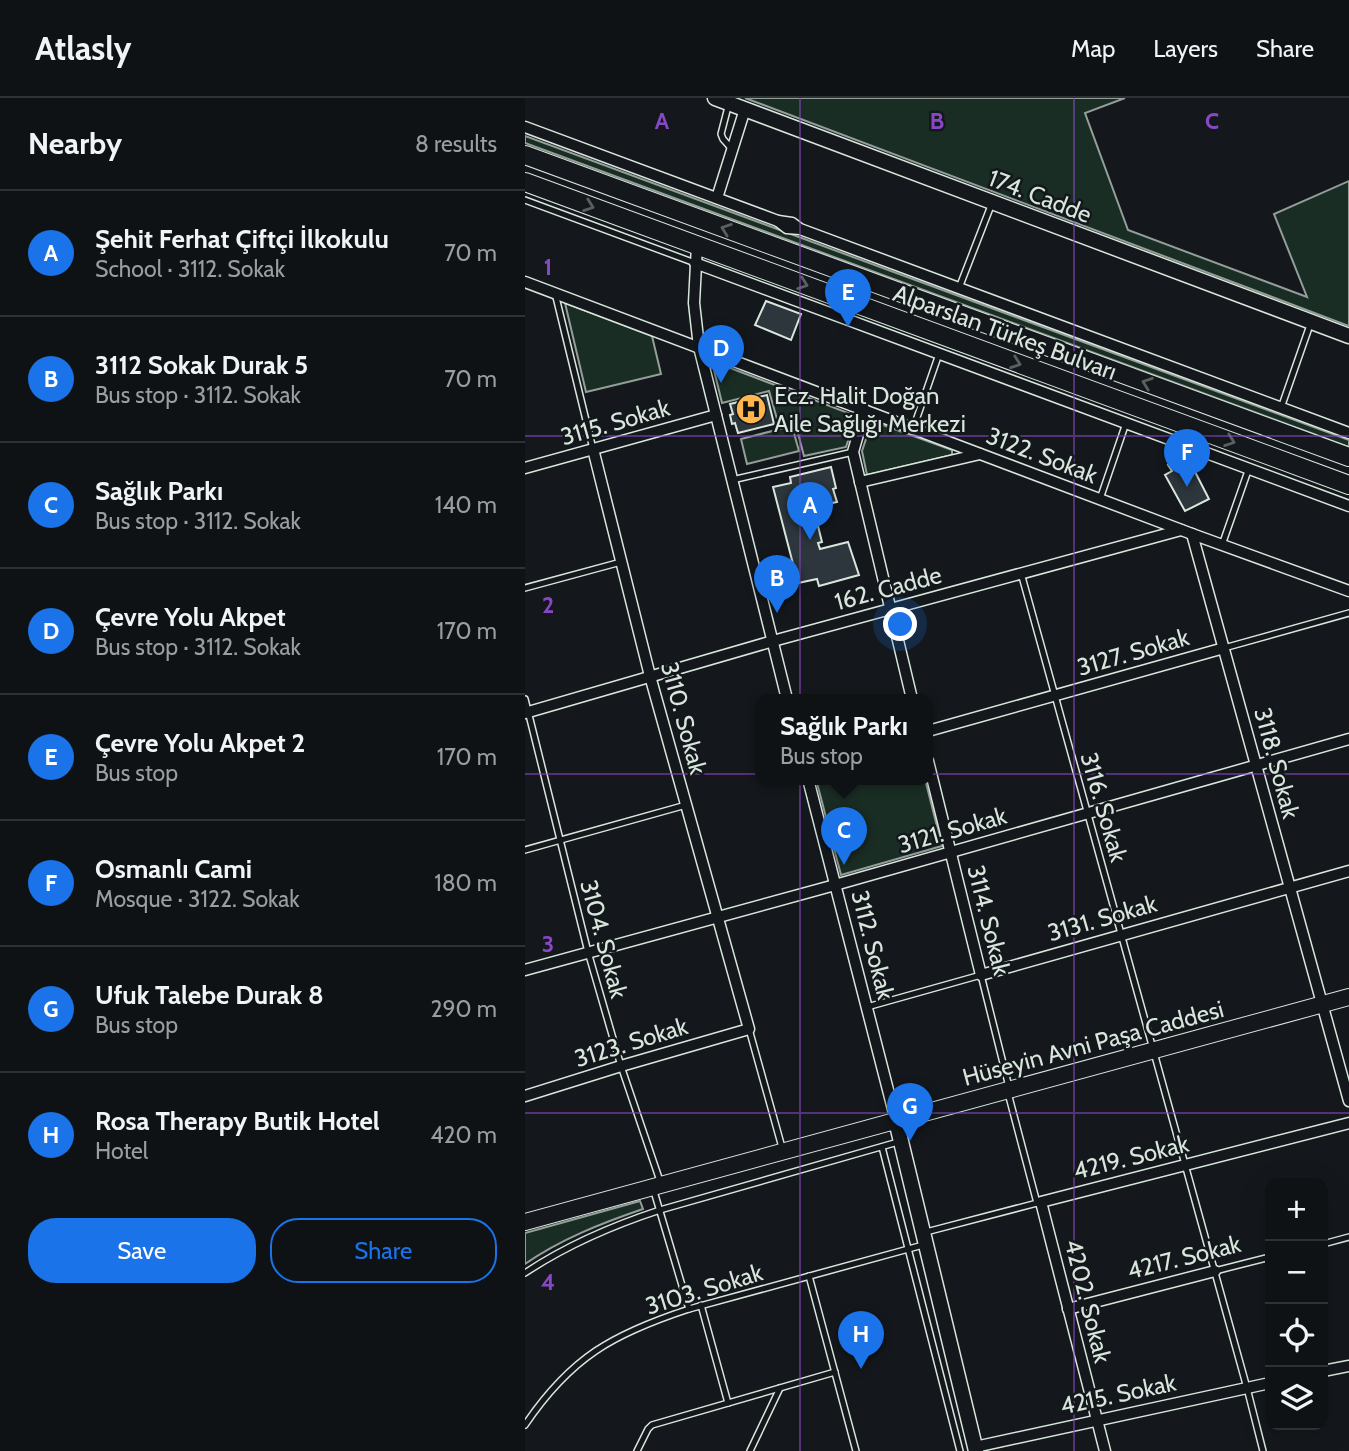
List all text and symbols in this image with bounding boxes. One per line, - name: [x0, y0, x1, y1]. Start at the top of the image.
- text: Atlasly: [35, 28, 132, 68]
- text: Map: [1071, 34, 1115, 63]
- text: Layers: [1153, 34, 1218, 63]
- text: Share: [1256, 34, 1314, 63]
- text: A: [655, 107, 670, 135]
- text: B: [930, 107, 944, 135]
- text: C: [1205, 107, 1219, 135]
- text: Nearby: [28, 125, 122, 162]
- text: 8 results: [415, 130, 497, 158]
- street label: 174. Cadde: [984, 163, 1096, 229]
- one-way arrow: [583, 198, 595, 212]
- text: Şehit Ferhat Çiftçi İlkokulu: [95, 223, 389, 255]
- one-way arrow: [721, 223, 733, 237]
- text: A: [44, 239, 58, 267]
- text: 70 m: [444, 239, 497, 267]
- text: 1: [544, 253, 552, 281]
- text: School · 3112. Sokak: [95, 255, 285, 283]
- pin: E: [825, 269, 871, 327]
- one-way arrow: [796, 276, 808, 290]
- street label: Alparslan Türkeş Bulvarı: [889, 278, 1121, 386]
- pin: D: [698, 325, 744, 383]
- text: 3112 Sokak Durak 5: [95, 349, 308, 381]
- one-way arrow: [1010, 355, 1022, 369]
- text: B: [44, 365, 58, 393]
- text: 70 m: [444, 365, 497, 393]
- one-way arrow: [1141, 377, 1153, 391]
- text: Bus stop · 3112. Sokak: [95, 381, 301, 409]
- place label: Ecz. Halit Doğan Aile Sağlığı Merkezi: [774, 381, 966, 438]
- hospital icon: Ecz. Halit Doğan Aile Sağlığı Merkezi: [734, 392, 768, 426]
- street label: 3115. Sokak: [557, 393, 673, 451]
- street label: 3122. Sokak: [982, 421, 1102, 489]
- pin: F: [1164, 429, 1210, 487]
- one-way arrow: [1223, 433, 1235, 447]
- text: Sağlık Parkı: [95, 475, 223, 507]
- pin: A: [787, 482, 833, 540]
- text: C: [44, 491, 58, 519]
- text: 140 m: [435, 491, 497, 519]
- text: Bus stop · 3112. Sokak: [95, 507, 301, 535]
- pin: B: [754, 555, 800, 613]
- street label: 162. Cadde: [831, 560, 945, 616]
- text: 2: [542, 591, 554, 619]
- text: Çevre Yolu Akpet: [95, 601, 286, 633]
- your location: [883, 607, 917, 641]
- text: D: [43, 617, 59, 645]
- text: 170 m: [437, 617, 497, 645]
- street label: 3127. Sokak: [1074, 622, 1193, 682]
- text: Bus stop · 3112. Sokak: [95, 633, 301, 661]
- street label: 3110. Sokak: [655, 658, 713, 778]
- popup: [755, 694, 933, 785]
- street label: 3118. Sokak: [1248, 704, 1306, 822]
- text: Sağlık Parkı: [780, 710, 908, 742]
- text: Çevre Yolu Akpet 2: [95, 727, 305, 759]
- text: Bus stop: [780, 742, 863, 770]
- text: E: [44, 743, 58, 771]
- text: 170 m: [437, 743, 497, 771]
- street label: 3116. Sokak: [1075, 749, 1134, 865]
- text: Bus stop: [95, 759, 178, 787]
- street label: 3121. Sokak: [894, 801, 1010, 859]
- pin: C: [821, 807, 867, 865]
- text: Osmanlı Cami: [95, 853, 252, 885]
- street label: 3114. Sokak: [961, 862, 1017, 978]
- text: F: [45, 869, 57, 897]
- text: 180 m: [434, 869, 497, 897]
- street label: 3104. Sokak: [574, 877, 634, 1002]
- text: Mosque · 3122. Sokak: [95, 885, 300, 913]
- street label: 3112. Sokak: [845, 887, 901, 1003]
- street label: 3131. Sokak: [1044, 889, 1160, 947]
- text: 3: [542, 930, 554, 958]
- text: Ufuk Talebe Durak 8: [95, 979, 324, 1011]
- street label: Hüseyin Avni Paşa Caddesi: [959, 994, 1227, 1092]
- text: G: [43, 995, 59, 1023]
- text: 290 m: [430, 995, 497, 1023]
- text: Bus stop: [95, 1011, 178, 1039]
- street label: 3123. Sokak: [571, 1011, 691, 1073]
- pin: G: [887, 1083, 933, 1141]
- text: Rosa Therapy Butik Hotel: [95, 1105, 380, 1137]
- text: H: [43, 1121, 59, 1149]
- text: 420 m: [430, 1121, 497, 1149]
- street label: 4219. Sokak: [1070, 1129, 1192, 1185]
- text: Hotel: [95, 1137, 148, 1165]
- map controls: [1265, 1178, 1328, 1430]
- button: +: [1265, 1178, 1328, 1241]
- button: Save: [28, 1218, 256, 1283]
- button: Share: [270, 1218, 497, 1283]
- street label: 4217. Sokak: [1124, 1229, 1244, 1285]
- street label: 4202. Sokak: [1059, 1236, 1117, 1366]
- button: −: [1265, 1241, 1328, 1304]
- street label: 3103. Sokak: [642, 1257, 766, 1321]
- text: 4: [541, 1268, 555, 1296]
- button: locate: [1265, 1304, 1328, 1367]
- pin: H: [838, 1311, 884, 1369]
- button: layers: [1265, 1367, 1328, 1430]
- street label: 4215. Sokak: [1057, 1368, 1179, 1420]

